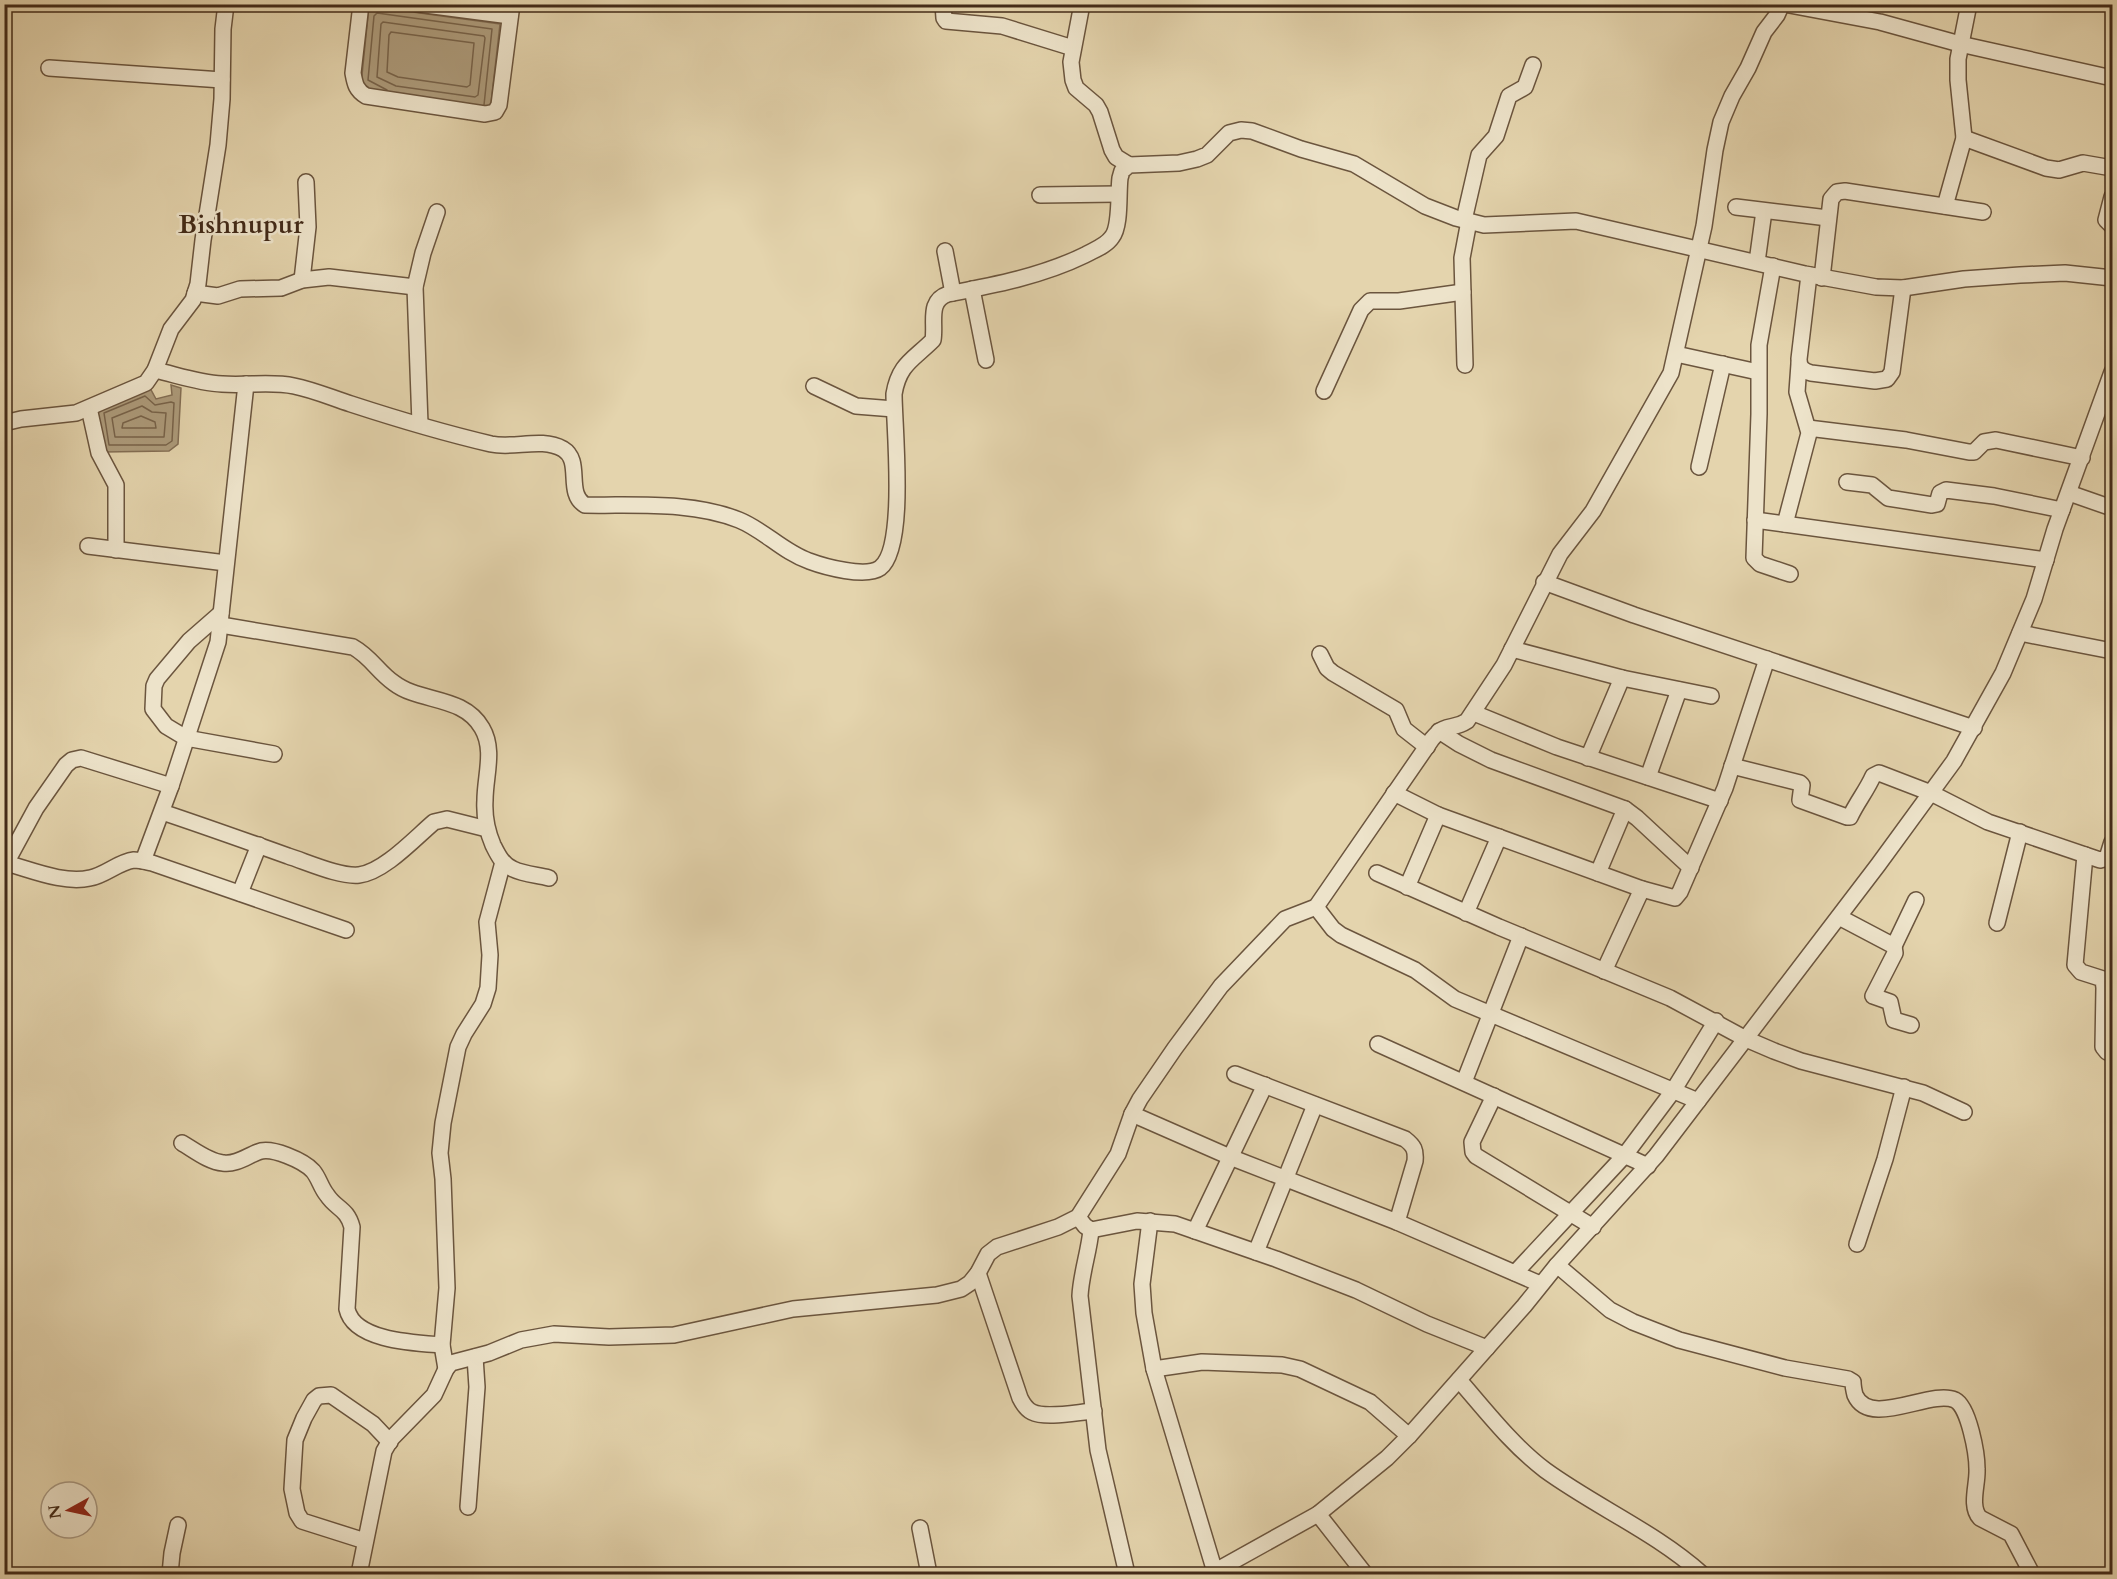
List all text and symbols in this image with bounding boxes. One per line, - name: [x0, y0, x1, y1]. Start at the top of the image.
- district label: Bishnupur: [178, 207, 304, 242]
- north arrow: [39, 1480, 99, 1540]
- text: N: [43, 1503, 67, 1520]

